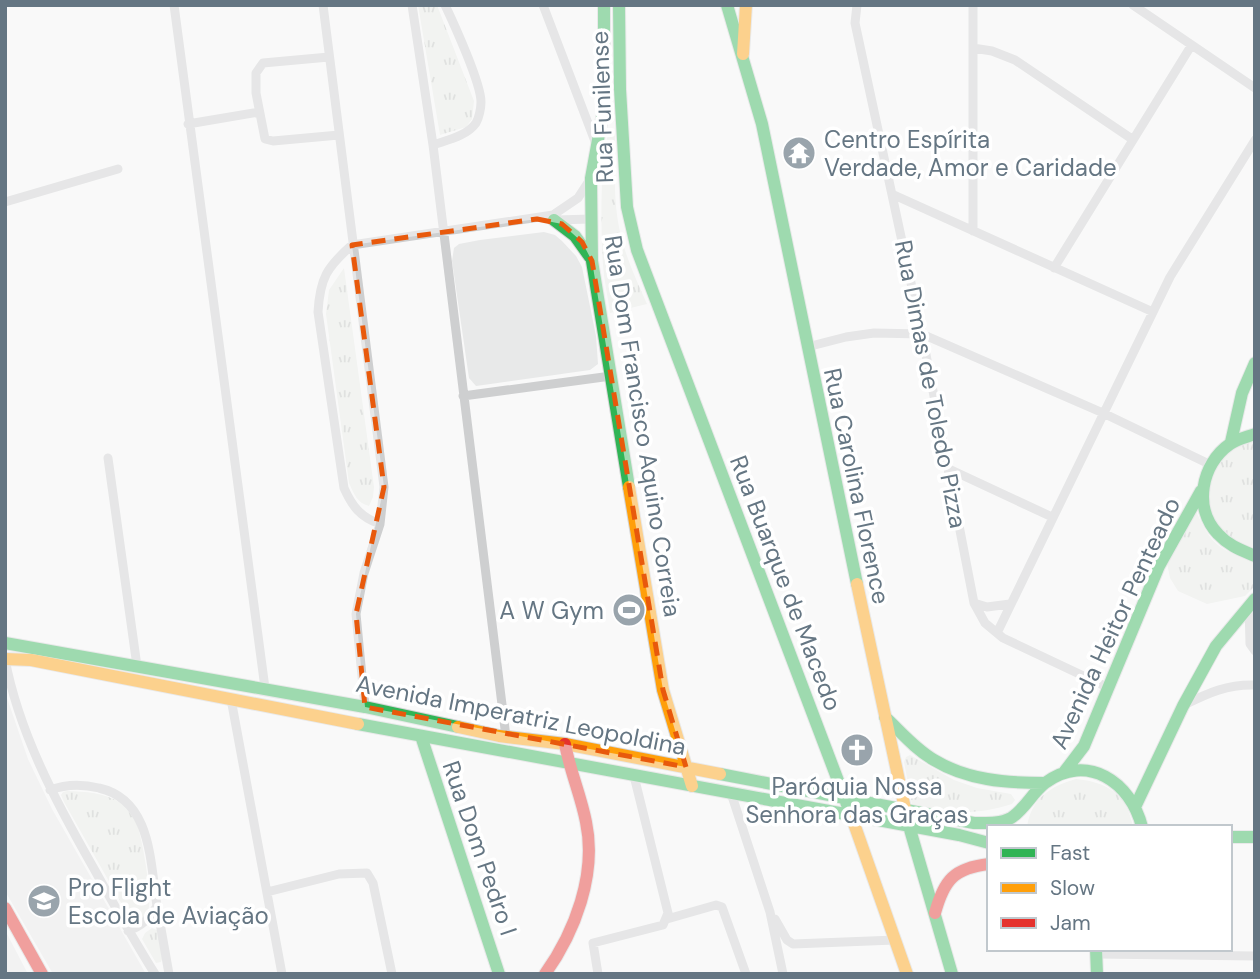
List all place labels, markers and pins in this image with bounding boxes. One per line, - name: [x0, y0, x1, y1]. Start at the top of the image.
- place label: Centro Espírita Verdade, Amor e Caridade: [824, 124, 1117, 183]
- temple icon: Centro Espírita Verdade, Amor e Caridade: [780, 134, 818, 172]
- sports icon: A W Gym: [610, 591, 648, 629]
- place label: A W Gym: [499, 595, 604, 626]
- church icon: Paróquia Nossa Senhora das Graças: [838, 731, 876, 769]
- place label: Paróquia Nossa Senhora das Graças: [745, 771, 969, 830]
- place label: Pro Flight Escola de Aviação: [68, 872, 269, 931]
- school or university icon: Pro Flight Escola de Aviação: [25, 882, 63, 920]

